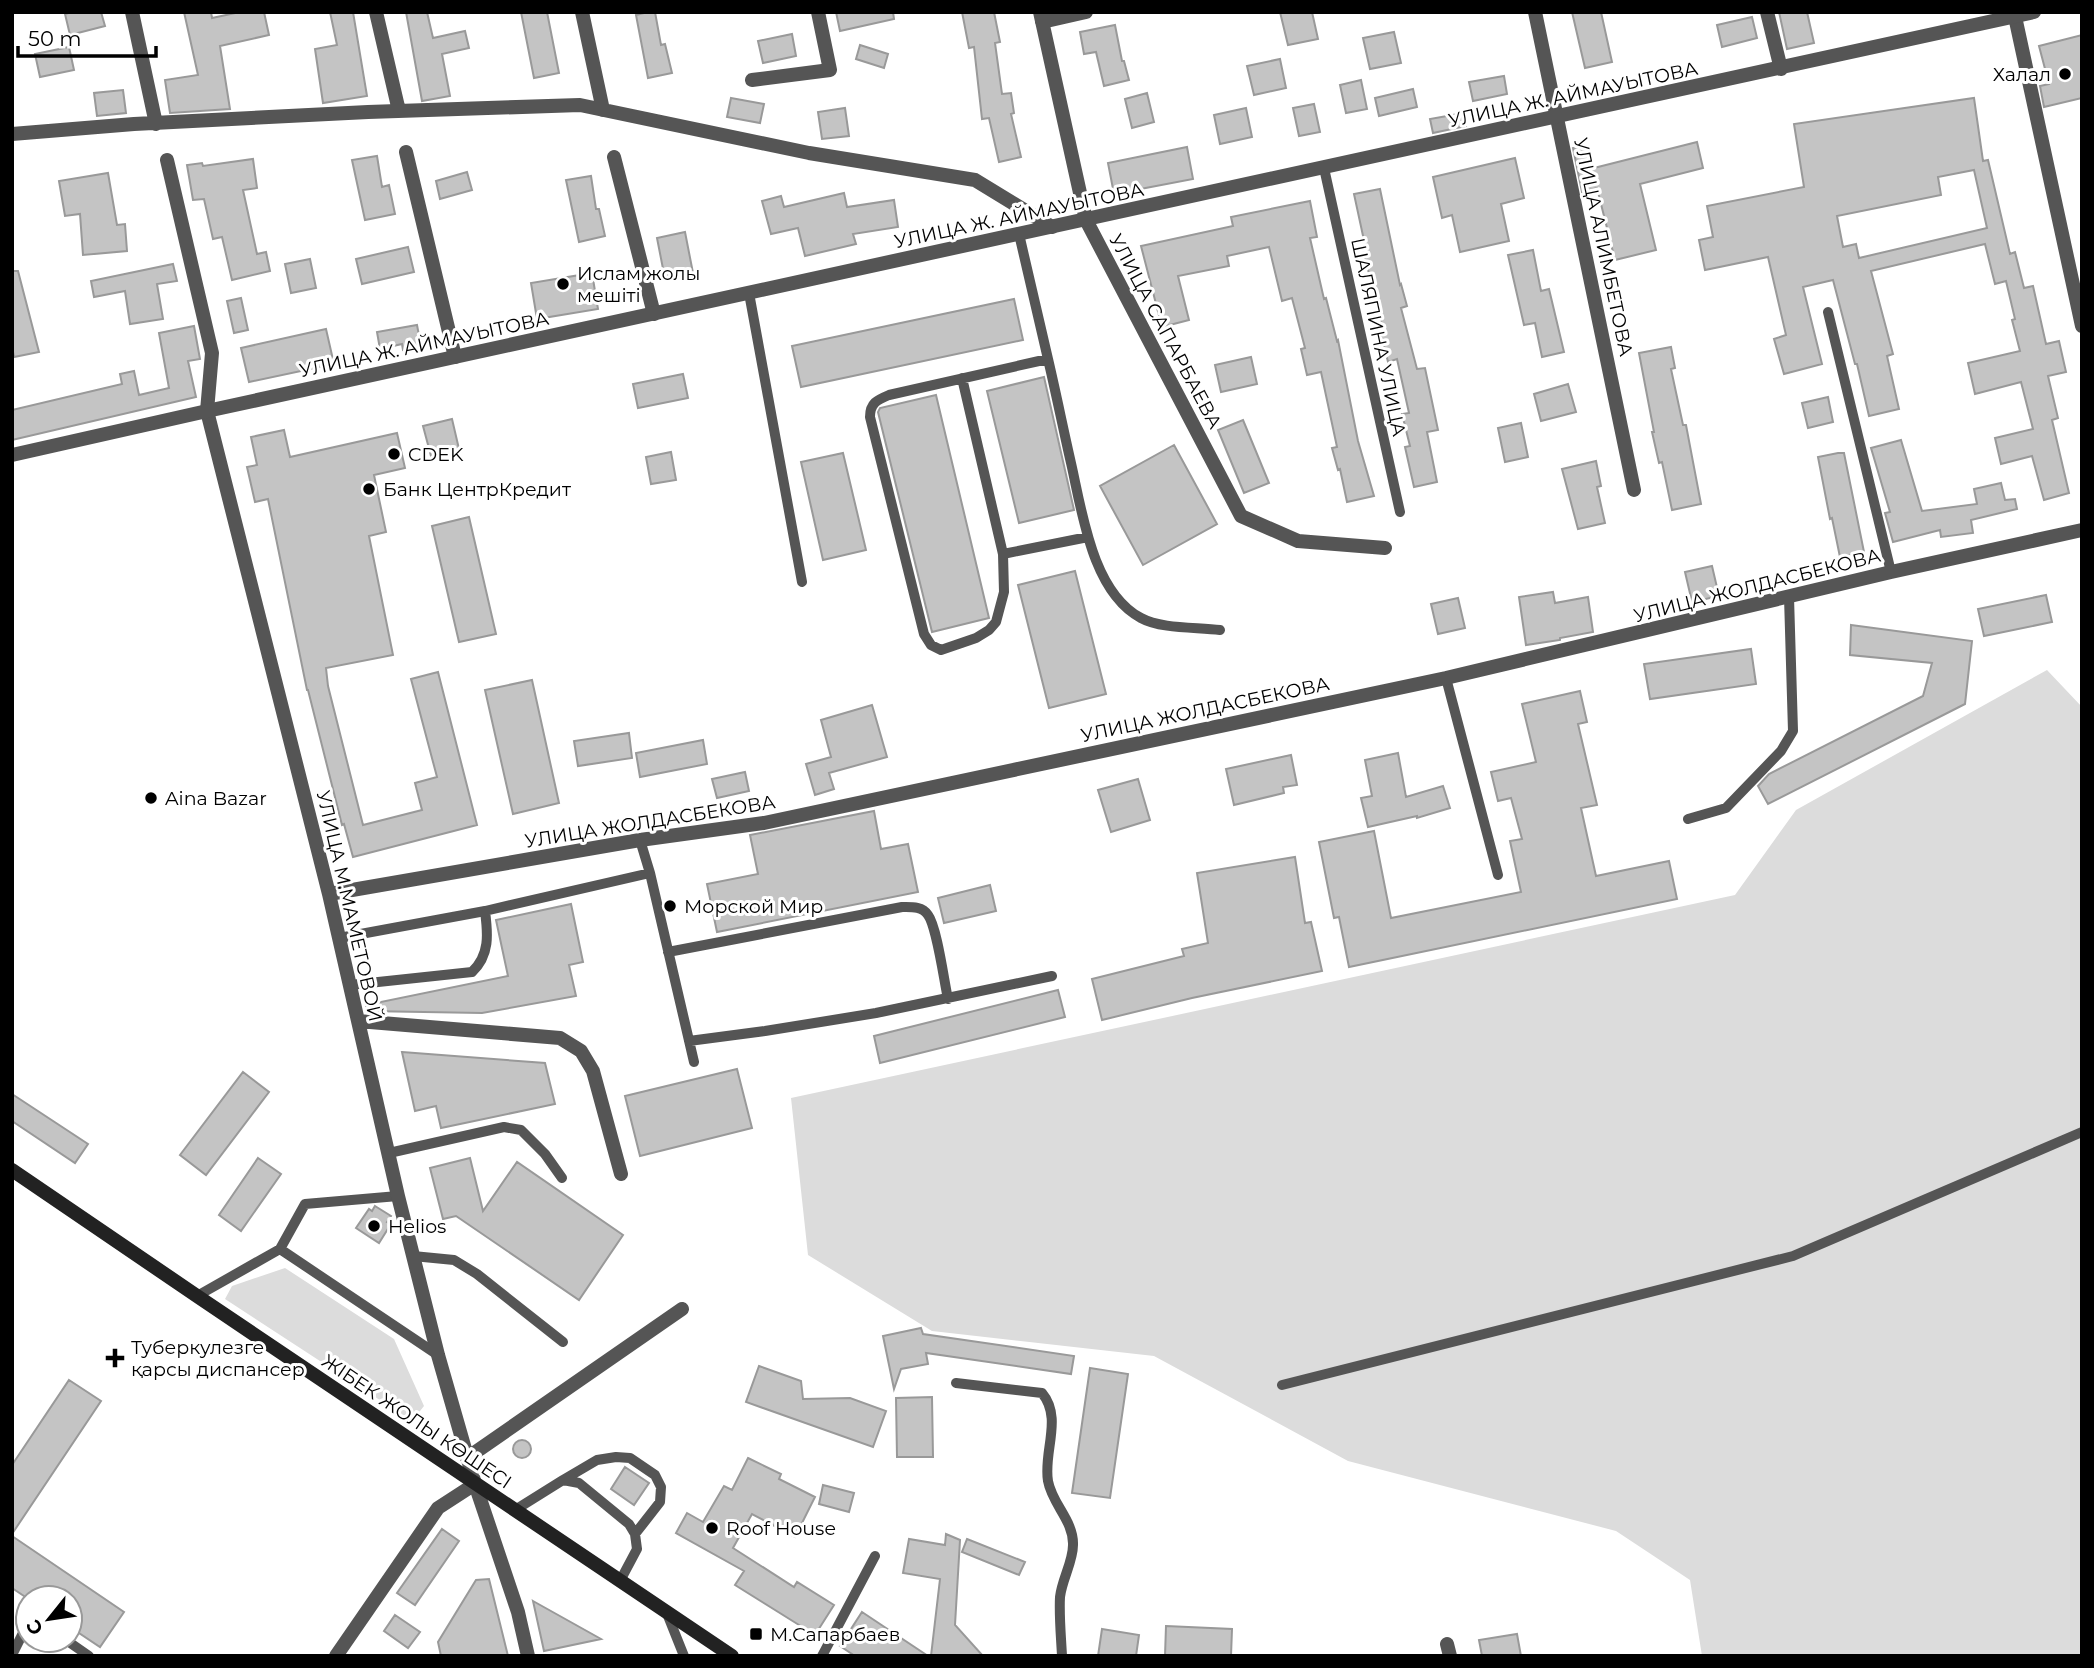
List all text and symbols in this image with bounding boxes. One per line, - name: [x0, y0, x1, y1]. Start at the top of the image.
- scale bar: [18, 14, 156, 58]
- text: 50 m: [28, 26, 82, 51]
- street label: УЛИЦА Ж. АЙМАУЫТОВА: [1446, 57, 1700, 132]
- place label: Халал: [1993, 63, 2051, 86]
- marker: Халал: [2057, 66, 2073, 82]
- street label: УЛИЦА АЛИМБЕТОВА: [1569, 136, 1638, 358]
- street label: УЛИЦА Ж. АЙМАУЫТОВА: [892, 178, 1146, 253]
- street label: УЛИЦА САПАРБАЕВА: [1104, 230, 1227, 432]
- street label: ШАЛЯПИНА УЛИЦА: [1346, 236, 1411, 438]
- place label: Ислам жолы мешіті: [577, 262, 700, 307]
- marker: Ислам жолы мешіті: [555, 276, 571, 292]
- street label: УЛИЦА Ж. АЙМАУЫТОВА: [297, 307, 551, 382]
- place label: CDEK: [408, 443, 464, 466]
- marker: CDEK: [386, 446, 402, 462]
- place label: Банк ЦентрКредит: [383, 478, 571, 501]
- marker: Банк ЦентрКредит: [361, 481, 377, 497]
- street label: УЛИЦА ЖОЛДАСБЕКОВА: [1631, 544, 1883, 627]
- street label: УЛИЦА ЖОЛДАСБЕКОВА: [1079, 672, 1331, 747]
- place label: Aina Bazar: [165, 787, 267, 810]
- street label: УЛИЦА М.МАМЕТОВОЙ: [312, 788, 387, 1024]
- marker: Aina Bazar: [143, 790, 159, 806]
- street label: УЛИЦА ЖОЛДАСБЕКОВА: [523, 790, 777, 853]
- place label: Морской Мир: [684, 895, 823, 918]
- marker: Морской Мир: [662, 898, 678, 914]
- place label: Helios: [388, 1215, 446, 1238]
- marker: Helios: [366, 1218, 382, 1234]
- place label: Туберкулезге қарсы диспансер: [131, 1336, 305, 1381]
- marker: Туберкулезге қарсы диспансер: [105, 1348, 125, 1368]
- street label: ЖІБЕК ЖОЛЫ КӨШЕСІ: [317, 1349, 516, 1494]
- place label: Roof House: [726, 1517, 836, 1540]
- marker: Roof House: [704, 1520, 720, 1536]
- north arrow: [14, 1584, 84, 1654]
- text: С: [21, 1615, 48, 1639]
- place label: М.Сапарбаев: [770, 1623, 900, 1646]
- marker: М.Сапарбаев: [748, 1626, 764, 1642]

